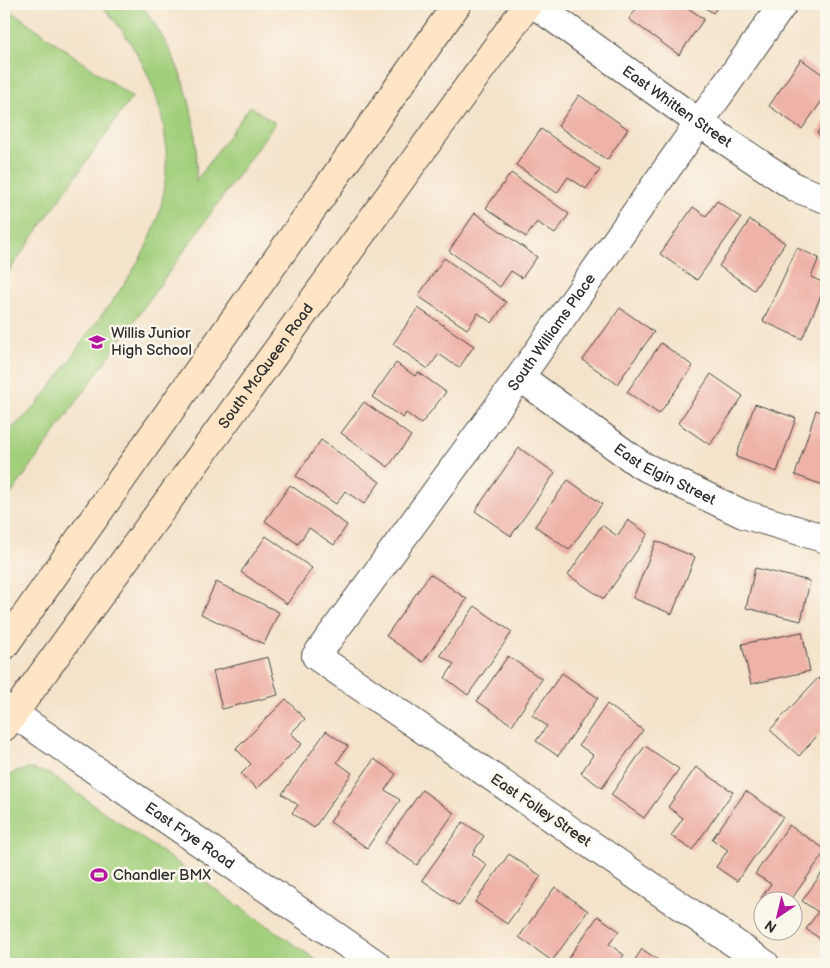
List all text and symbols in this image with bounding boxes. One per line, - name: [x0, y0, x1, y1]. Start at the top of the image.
- street label: East Whitten Street: [618, 62, 736, 152]
- street label: South Williams Place: [504, 270, 600, 395]
- street label: South McQueen Road: [214, 300, 318, 433]
- place label: Willis Junior High School: [111, 324, 192, 360]
- school or university icon: Willis Junior High School: [87, 332, 107, 352]
- street label: East Elgin Street: [610, 439, 719, 510]
- street label: East Folley Street: [487, 770, 595, 851]
- street label: East Frye Road: [141, 798, 238, 873]
- sports icon: Chandler BMX: [89, 865, 109, 885]
- place label: Chandler BMX: [113, 866, 211, 885]
- north arrow: [752, 890, 802, 940]
- text: N: [762, 916, 780, 936]

